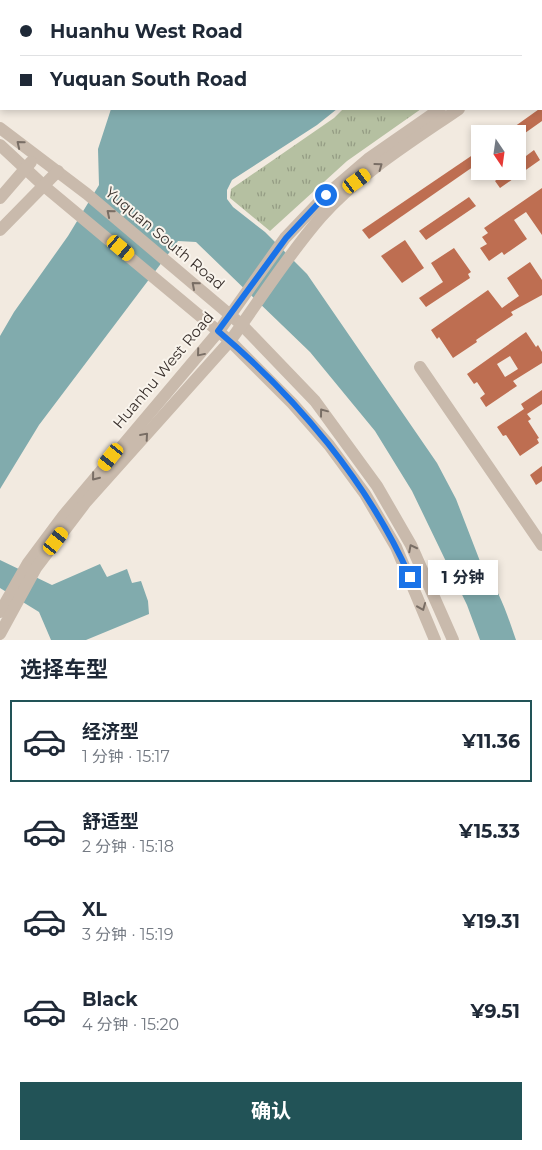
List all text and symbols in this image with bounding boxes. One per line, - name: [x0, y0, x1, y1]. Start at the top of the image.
- text: Huanhu West Road: [50, 20, 243, 43]
- text: Yuquan South Road: [50, 68, 247, 91]
- north arrow: [471, 125, 526, 180]
- map controls: [471, 125, 526, 180]
- one-way arrow: [17, 141, 26, 149]
- one-way arrow: [373, 163, 382, 172]
- car: [340, 166, 373, 196]
- street label: Yuquan South Road: [101, 182, 229, 294]
- route start: [315, 184, 337, 206]
- one-way arrow: [106, 209, 115, 218]
- car: [104, 233, 137, 263]
- one-way arrow: [192, 282, 201, 291]
- street label: Huanhu West Road: [109, 308, 217, 432]
- one-way arrow: [197, 347, 205, 356]
- one-way arrow: [320, 408, 329, 418]
- one-way arrow: [139, 432, 148, 441]
- car: [95, 441, 126, 473]
- one-way arrow: [92, 471, 100, 480]
- car: [40, 525, 71, 557]
- one-way arrow: [408, 544, 418, 553]
- callout: 1 分钟: [428, 560, 498, 594]
- route end: [399, 566, 421, 588]
- text: 1 分钟: [442, 568, 484, 587]
- one-way arrow: [416, 602, 427, 611]
- text: 选择车型: [20, 656, 108, 683]
- icon: car: [22, 719, 67, 764]
- text: 经济型: [82, 720, 139, 743]
- text: ¥11.36: [462, 730, 520, 753]
- text: 1 分钟 · 15:17: [82, 747, 170, 766]
- icon: car: [22, 809, 67, 854]
- text: 舒适型: [82, 810, 139, 833]
- text: ¥15.33: [459, 820, 520, 843]
- text: 2 分钟 · 15:18: [82, 837, 174, 856]
- text: XL: [82, 898, 107, 921]
- icon: car: [22, 899, 67, 944]
- text: ¥19.31: [462, 910, 520, 933]
- text: 3 分钟 · 15:19: [82, 925, 173, 944]
- text: Black: [82, 988, 138, 1011]
- icon: car: [22, 989, 67, 1034]
- text: ¥9.51: [470, 1000, 520, 1023]
- text: 4 分钟 · 15:20: [82, 1015, 179, 1034]
- button: 确认: [20, 1082, 522, 1140]

